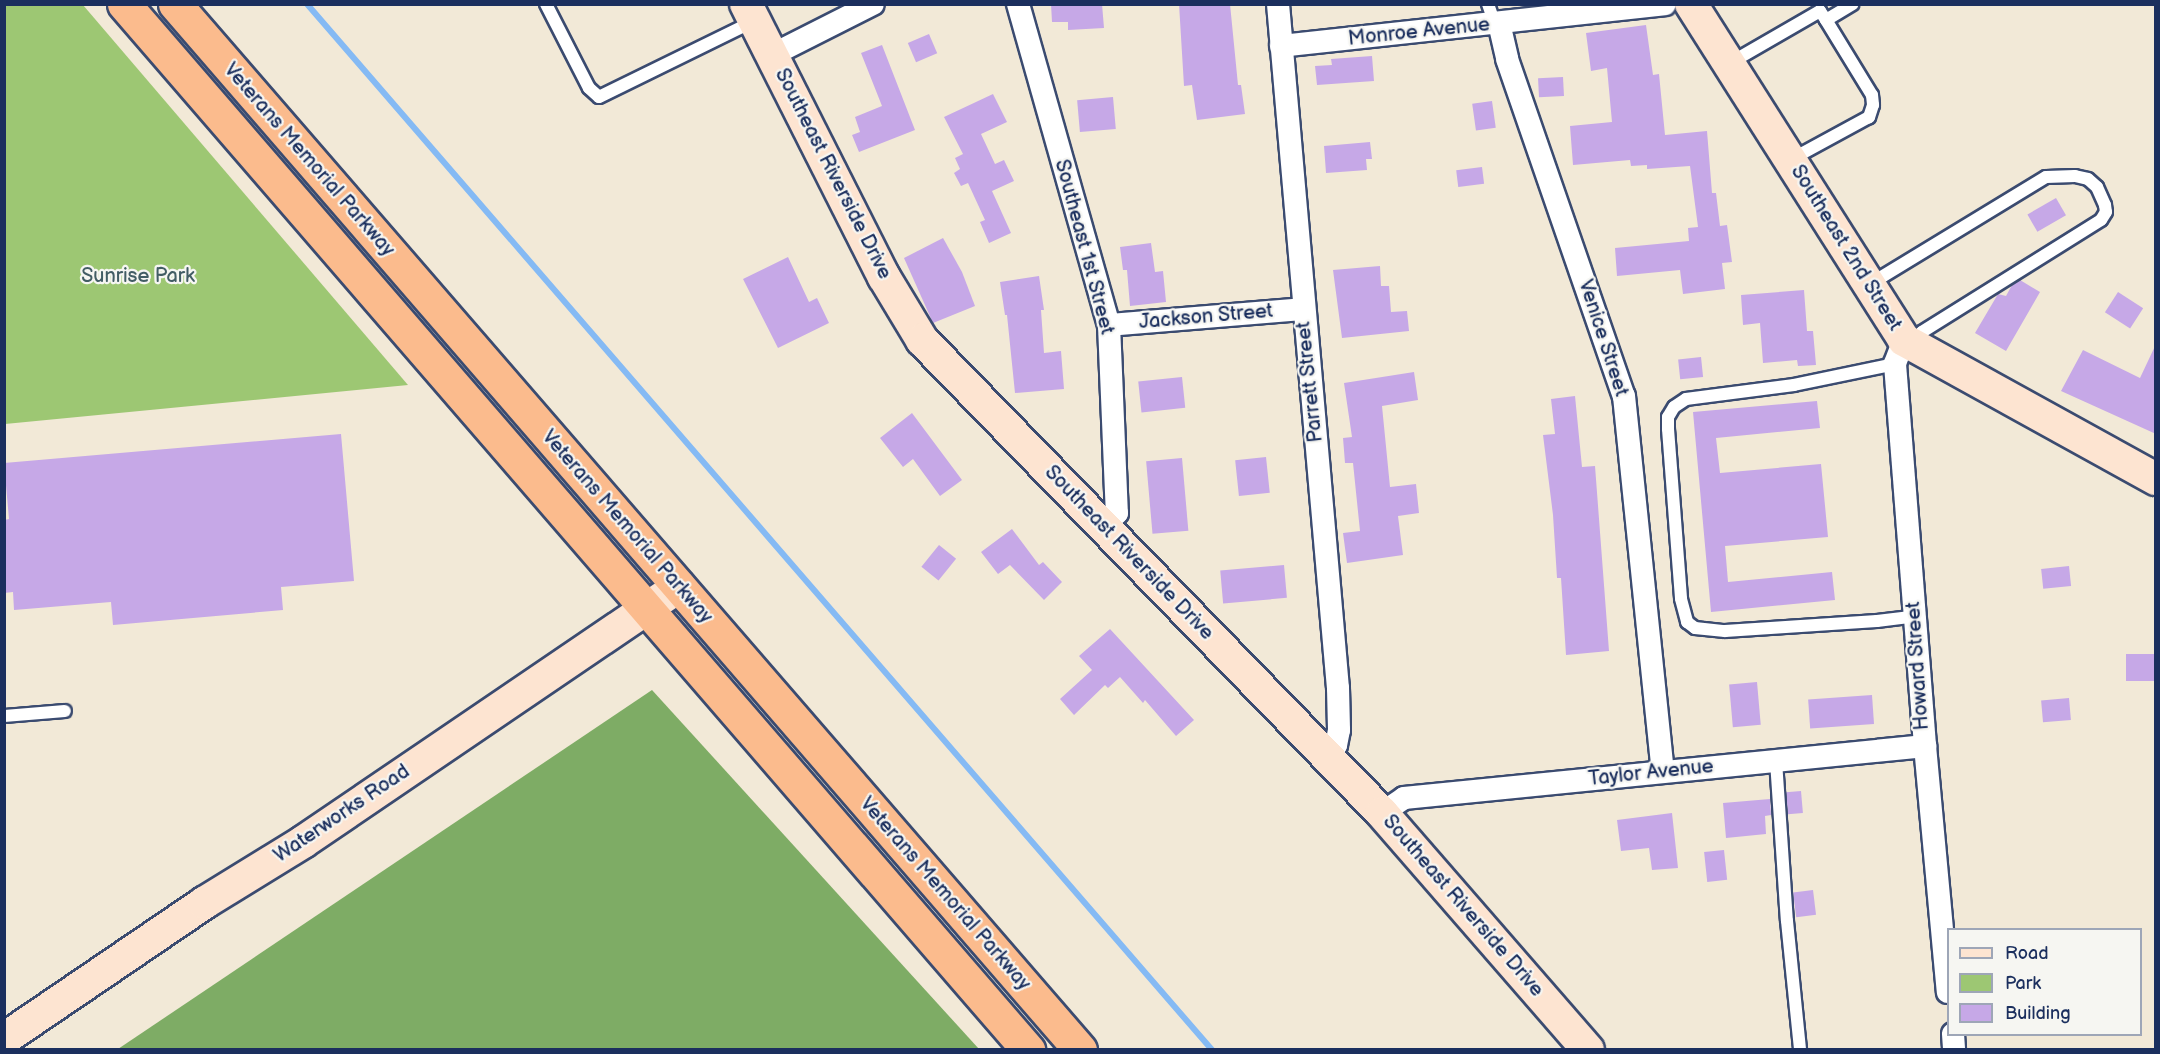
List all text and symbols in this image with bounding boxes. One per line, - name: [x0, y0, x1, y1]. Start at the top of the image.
- street label: Monroe Avenue: [1347, 13, 1491, 51]
- street label: Veterans Memorial Parkway: [218, 58, 400, 262]
- street label: Southeast Riverside Drive: [769, 65, 897, 283]
- street label: Southeast 1st Street: [1049, 157, 1119, 337]
- street label: Southeast 2nd Street: [1785, 161, 1907, 335]
- park label: Sunrise Park: [81, 264, 195, 288]
- street label: Venice Street: [1573, 277, 1633, 399]
- street label: Jackson Street: [1138, 299, 1274, 335]
- street label: Parrett Street: [1292, 320, 1328, 444]
- street label: Veterans Memorial Parkway: [536, 425, 718, 629]
- street label: Southeast Riverside Drive: [1039, 461, 1219, 645]
- street label: Howard Street: [1902, 601, 1934, 731]
- street label: Taylor Avenue: [1587, 754, 1715, 792]
- street label: Waterworks Road: [270, 760, 414, 868]
- street label: Veterans Memorial Parkway: [854, 792, 1036, 996]
- street label: Southeast Riverside Drive: [1377, 810, 1549, 1002]
- legend: [1947, 928, 2142, 1036]
- text: Road: [2005, 943, 2049, 964]
- text: Park: [2005, 973, 2041, 994]
- text: Building: [2005, 1003, 2071, 1024]

